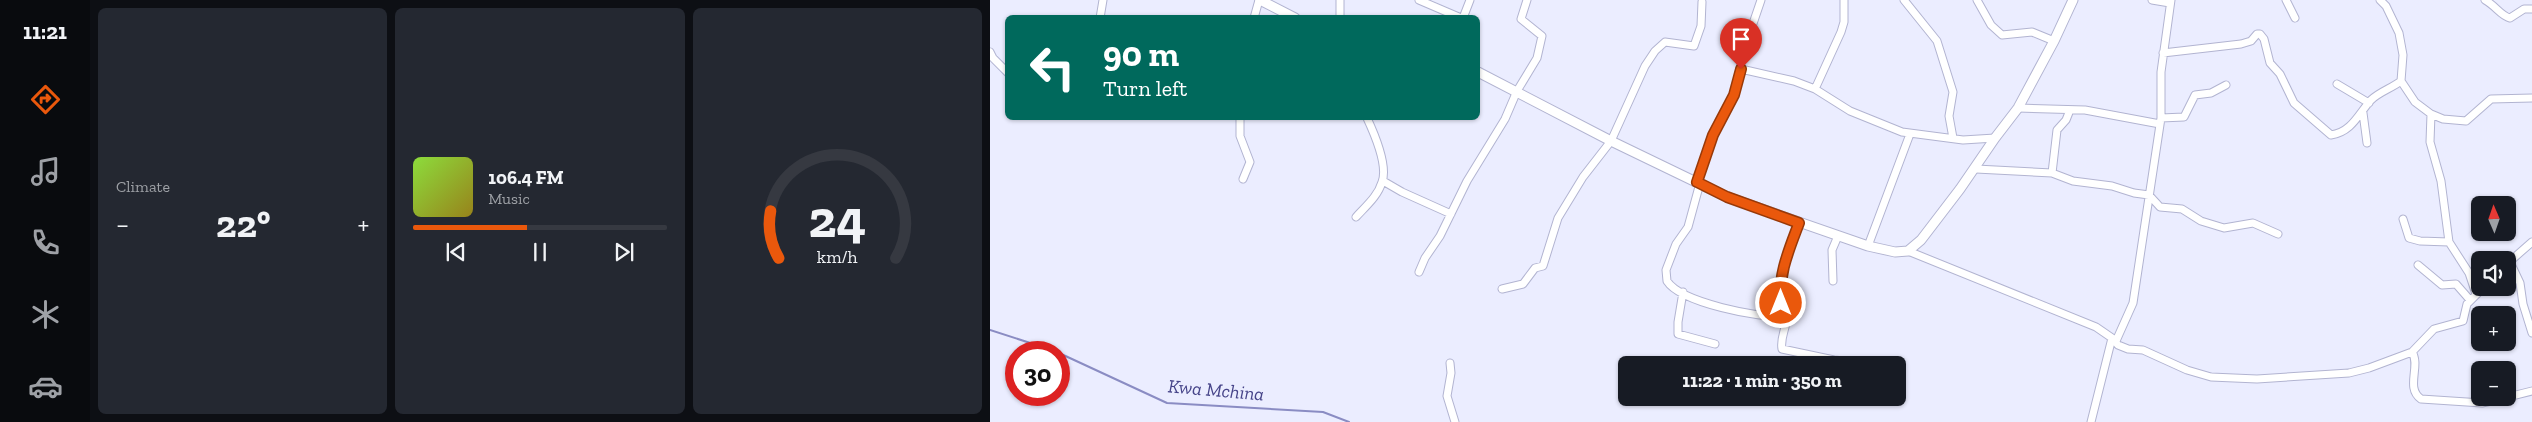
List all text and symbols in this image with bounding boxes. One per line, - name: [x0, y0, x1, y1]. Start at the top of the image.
- text: 11:21: [23, 18, 67, 45]
- pin: [1720, 18, 1762, 69]
- icon: arrive: [1727, 25, 1755, 53]
- text: 90 m: [1103, 33, 1179, 75]
- icon: left: [1020, 35, 1085, 100]
- text: Turn left: [1103, 75, 1187, 102]
- icon: directions: [28, 82, 63, 117]
- icon: music: [28, 154, 63, 189]
- text: 106.4 FM: [488, 166, 564, 189]
- text: Climate: [116, 177, 170, 196]
- text: 24: [809, 188, 866, 250]
- text: Music: [488, 189, 530, 208]
- north arrow: [2471, 196, 2516, 241]
- map controls: [2471, 196, 2516, 406]
- text: 22°: [216, 201, 271, 247]
- text: −: [116, 208, 129, 241]
- text: +: [358, 208, 369, 241]
- icon: phone: [28, 225, 63, 260]
- icon: previous: [442, 238, 470, 266]
- icon: pause: [526, 238, 554, 266]
- icon: next: [610, 238, 638, 266]
- text: km/h: [817, 246, 858, 268]
- button: sound: [2471, 251, 2516, 296]
- position arrow: [1754, 276, 1806, 328]
- icon: climate: [28, 297, 63, 332]
- button: +: [2471, 306, 2516, 351]
- speed limit sign: 30: [1005, 341, 1070, 406]
- button: −: [2471, 361, 2516, 406]
- icon: car: [28, 369, 63, 404]
- text: 11:22 · 1 min · 350 m: [1682, 369, 1842, 392]
- water label: Kwa Mchina: [1167, 374, 1265, 406]

